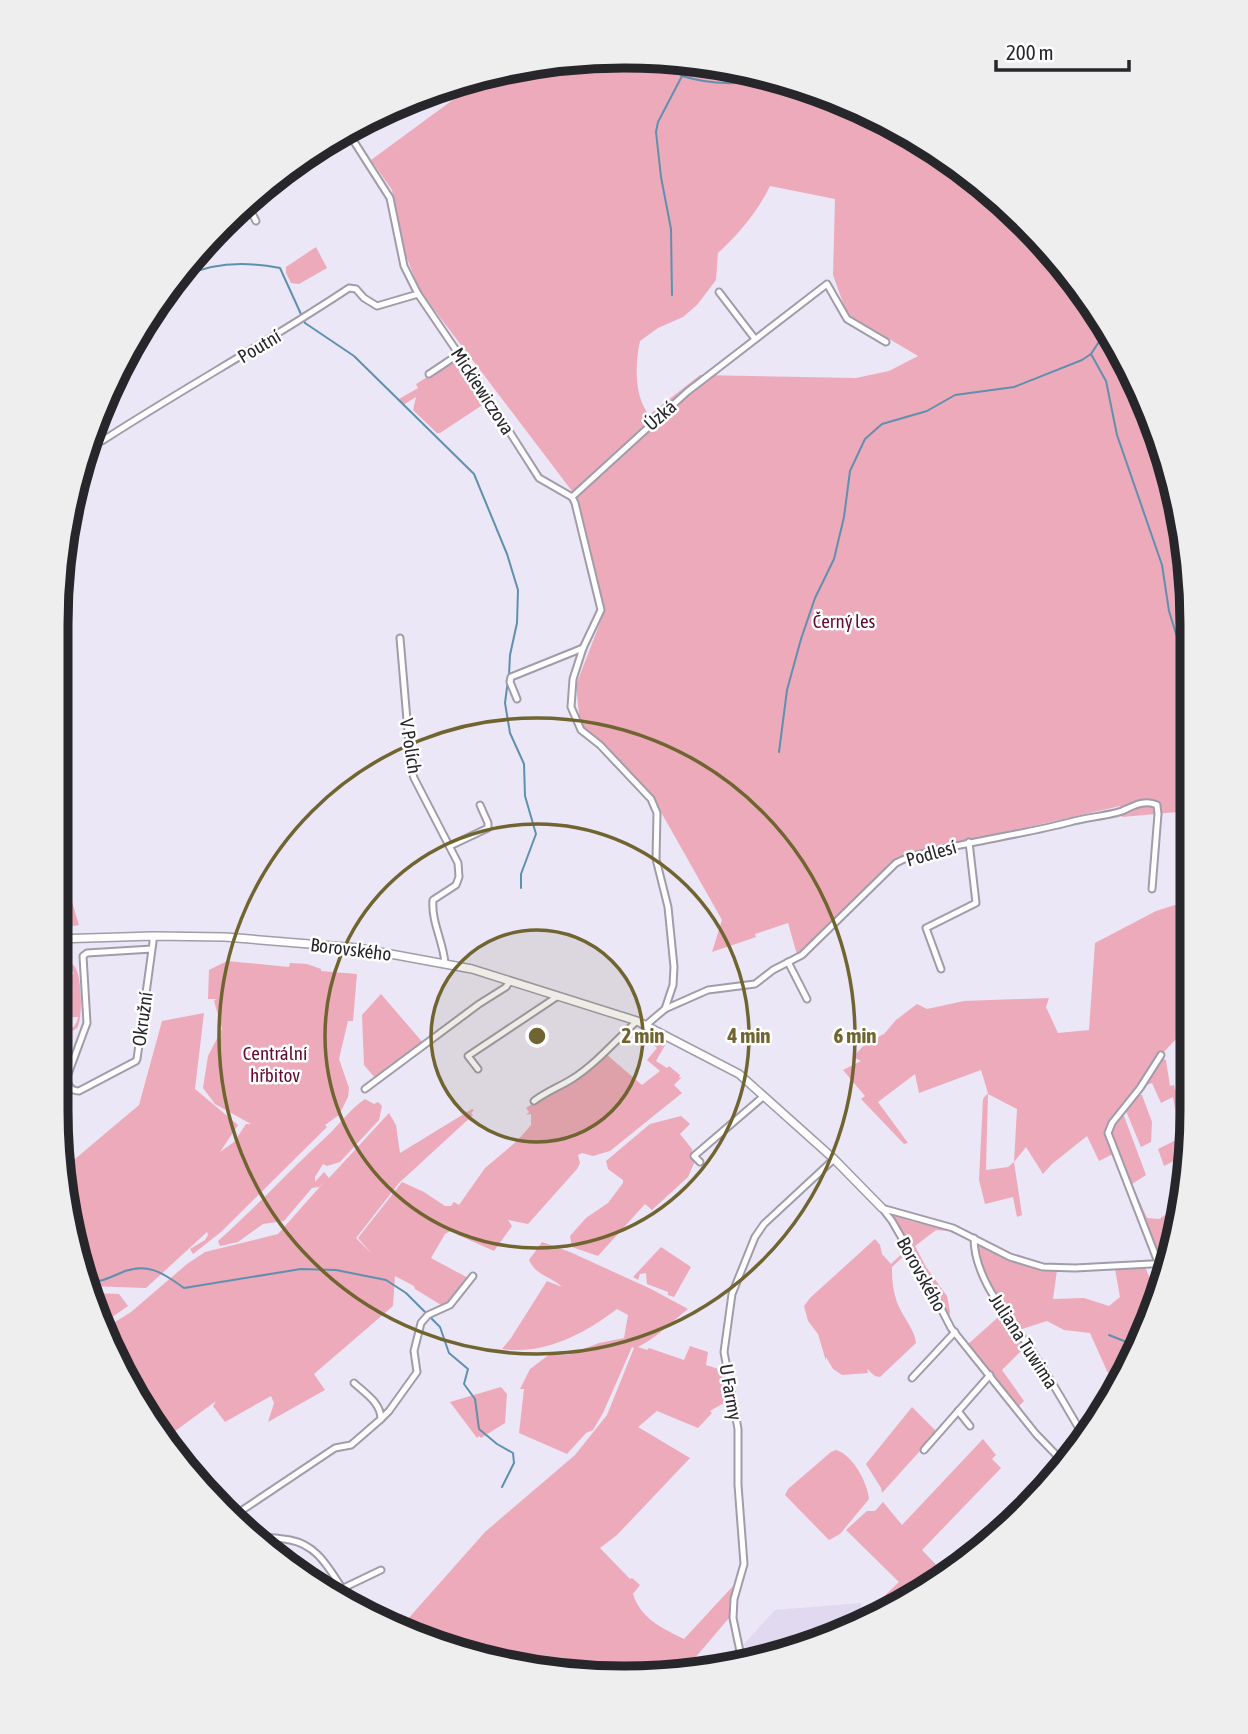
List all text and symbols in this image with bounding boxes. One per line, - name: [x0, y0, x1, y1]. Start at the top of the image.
- scale bar: [996, 28, 1129, 72]
- text: 200 m: [1006, 40, 1054, 64]
- street label: Poutní: [233, 325, 285, 367]
- street label: Mickiewiczova: [447, 343, 519, 439]
- street label: Úzká: [639, 395, 681, 435]
- park label: Černý les: [813, 610, 876, 632]
- street label: V Polích: [396, 717, 426, 775]
- street label: Podlesí: [903, 835, 959, 871]
- street label: Borovského: [309, 933, 393, 965]
- street label: Okružní: [127, 990, 157, 1048]
- text: 2 min: [622, 1023, 664, 1047]
- text: 4 min: [727, 1023, 770, 1047]
- text: 6 min: [834, 1023, 876, 1047]
- centre of rings: [525, 1024, 549, 1048]
- park label: Centrální hřbitov: [243, 1042, 307, 1086]
- street label: Borovského: [893, 1233, 951, 1315]
- street label: Juliana Tuwima: [985, 1289, 1063, 1393]
- street label: U Farmy: [715, 1362, 747, 1422]

